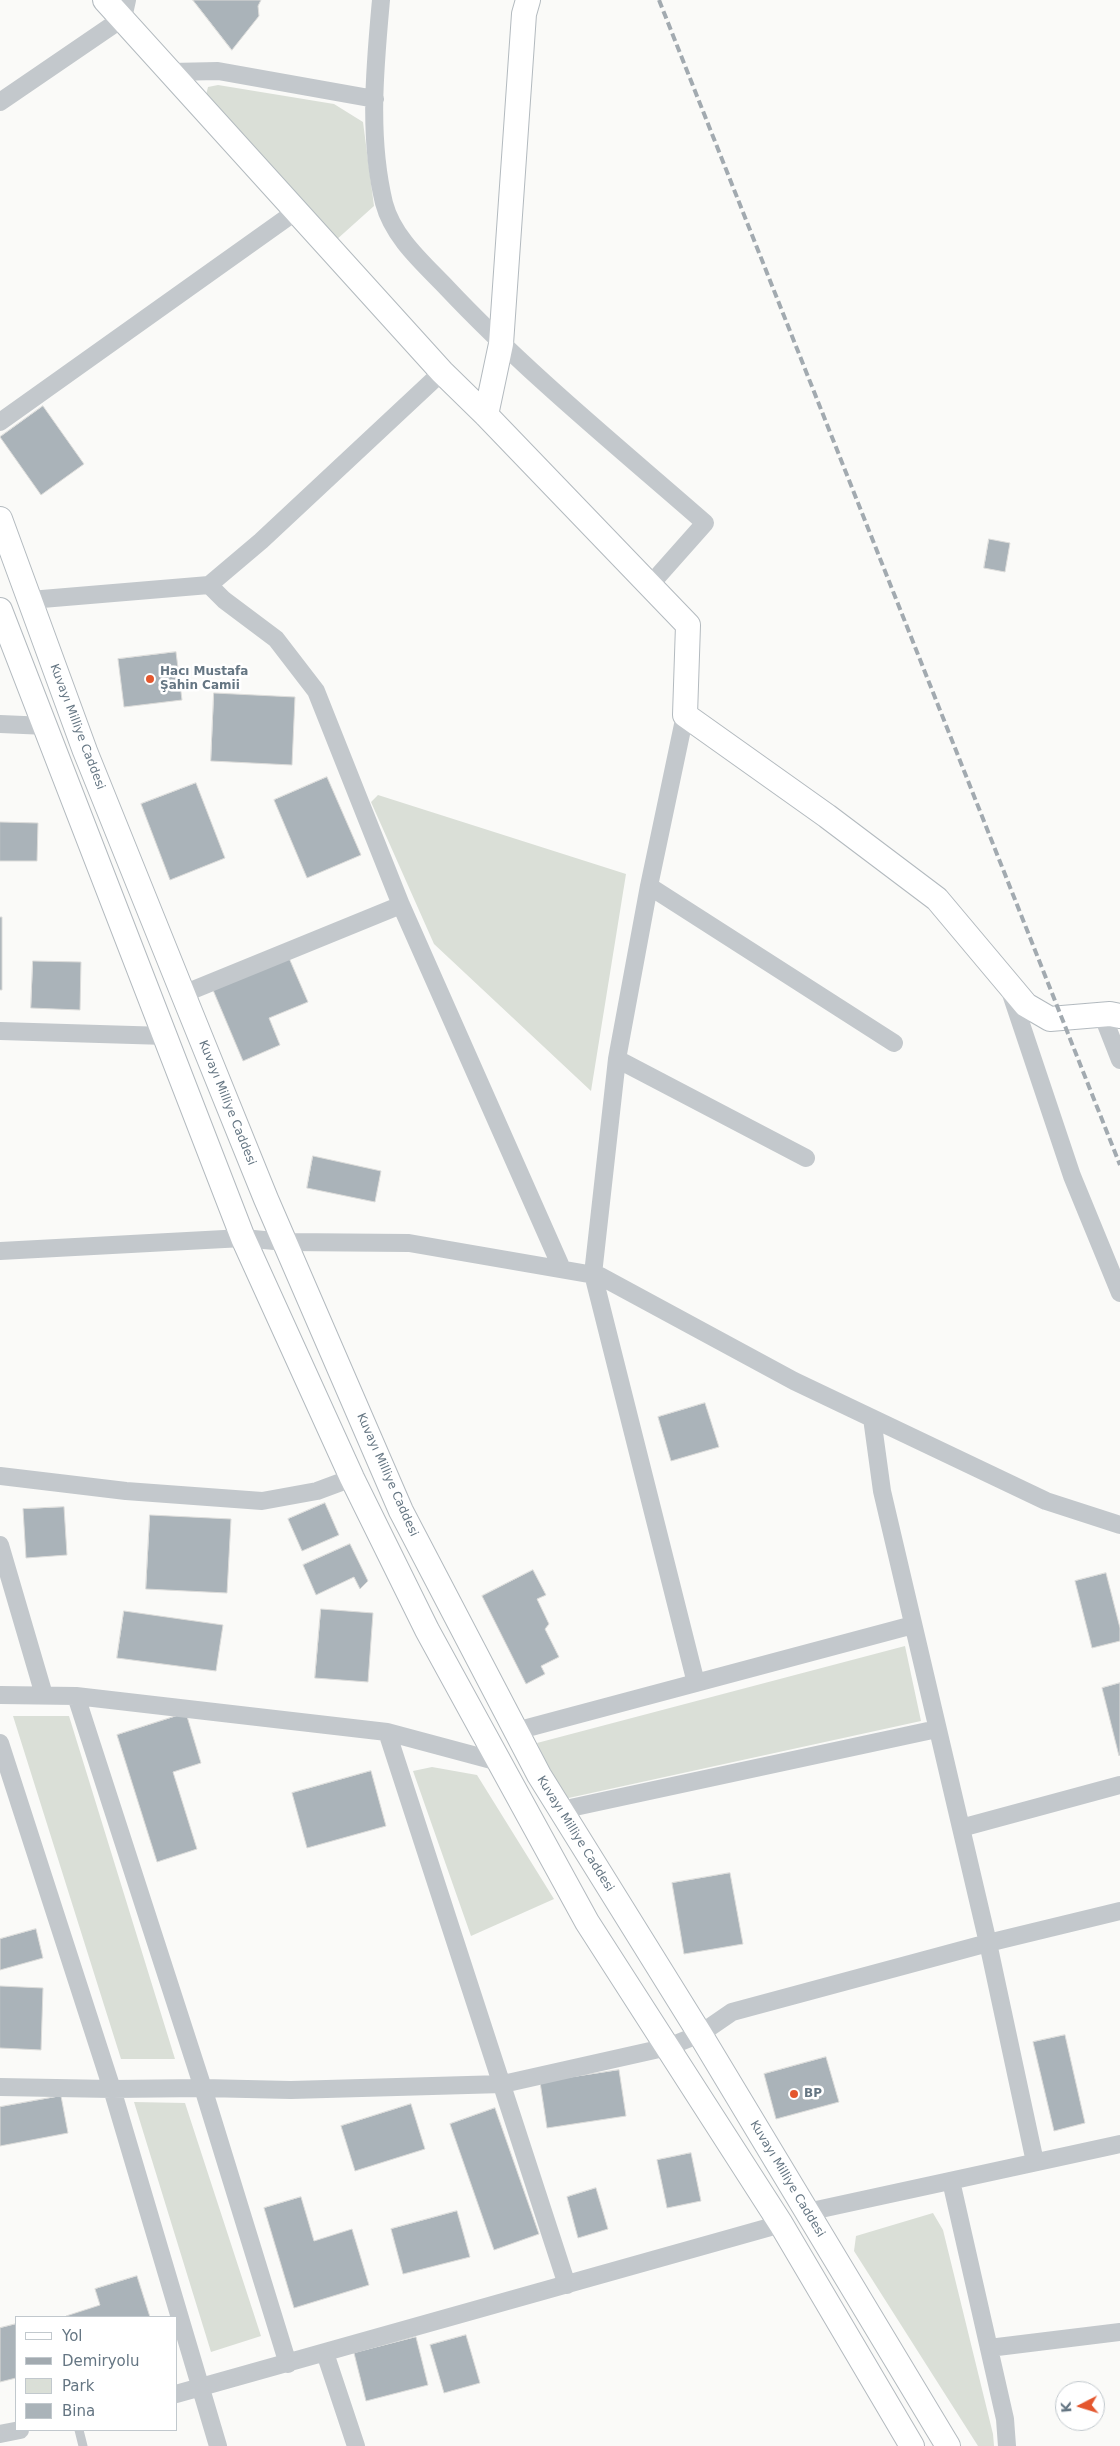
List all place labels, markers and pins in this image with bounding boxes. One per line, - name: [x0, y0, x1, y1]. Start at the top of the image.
- place label: Hacı Mustafa Şahin Camii: [160, 665, 248, 693]
- marker: Hacı Mustafa Şahin Camii: [144, 673, 156, 685]
- place label: BP: [804, 2087, 822, 2101]
- marker: BP: [788, 2088, 800, 2100]

